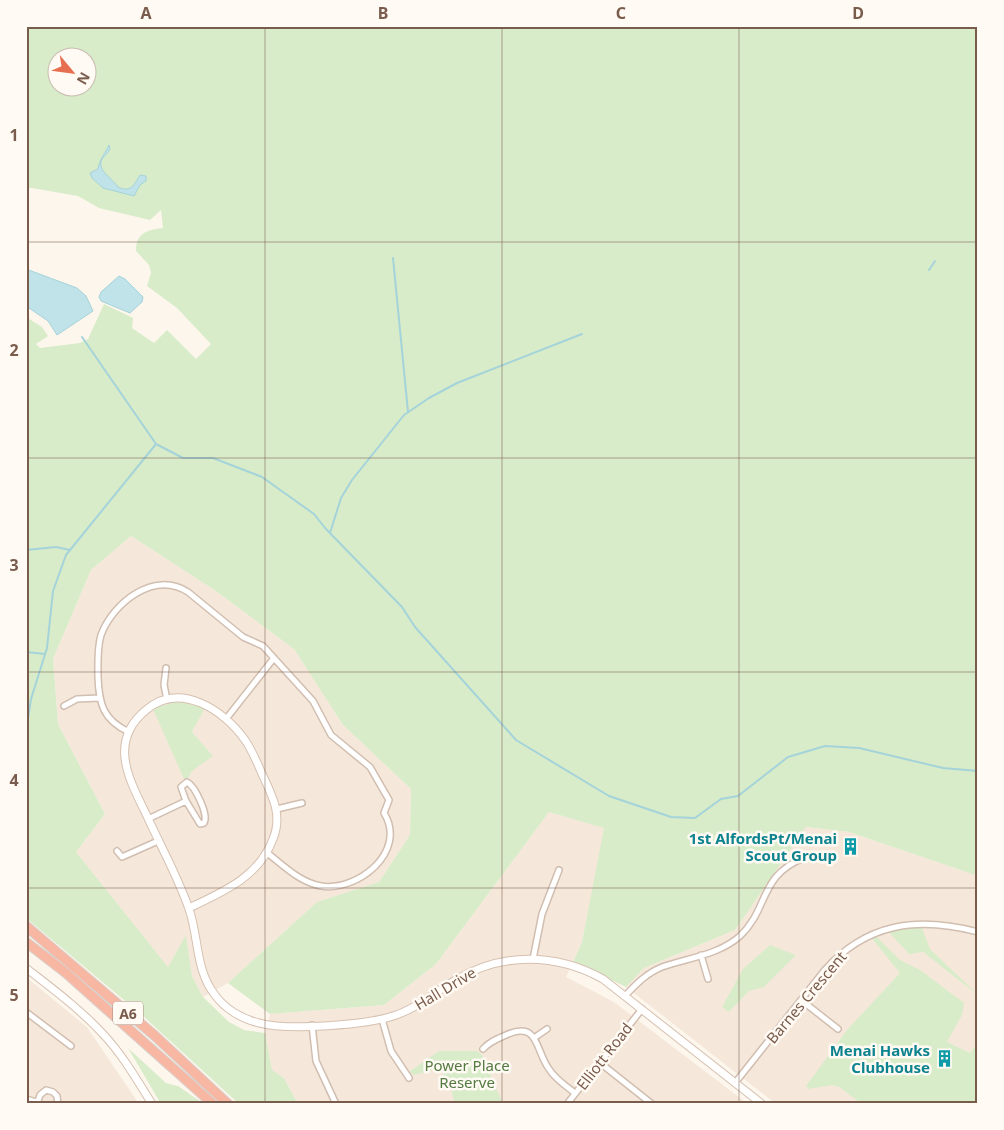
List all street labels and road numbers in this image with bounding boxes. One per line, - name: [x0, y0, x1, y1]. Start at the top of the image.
- street label: Barnes Crescent: [762, 946, 851, 1047]
- street label: Hall Drive: [411, 962, 479, 1014]
- road number: A6: [113, 1001, 143, 1024]
- street label: Elliott Road: [572, 1018, 636, 1094]

